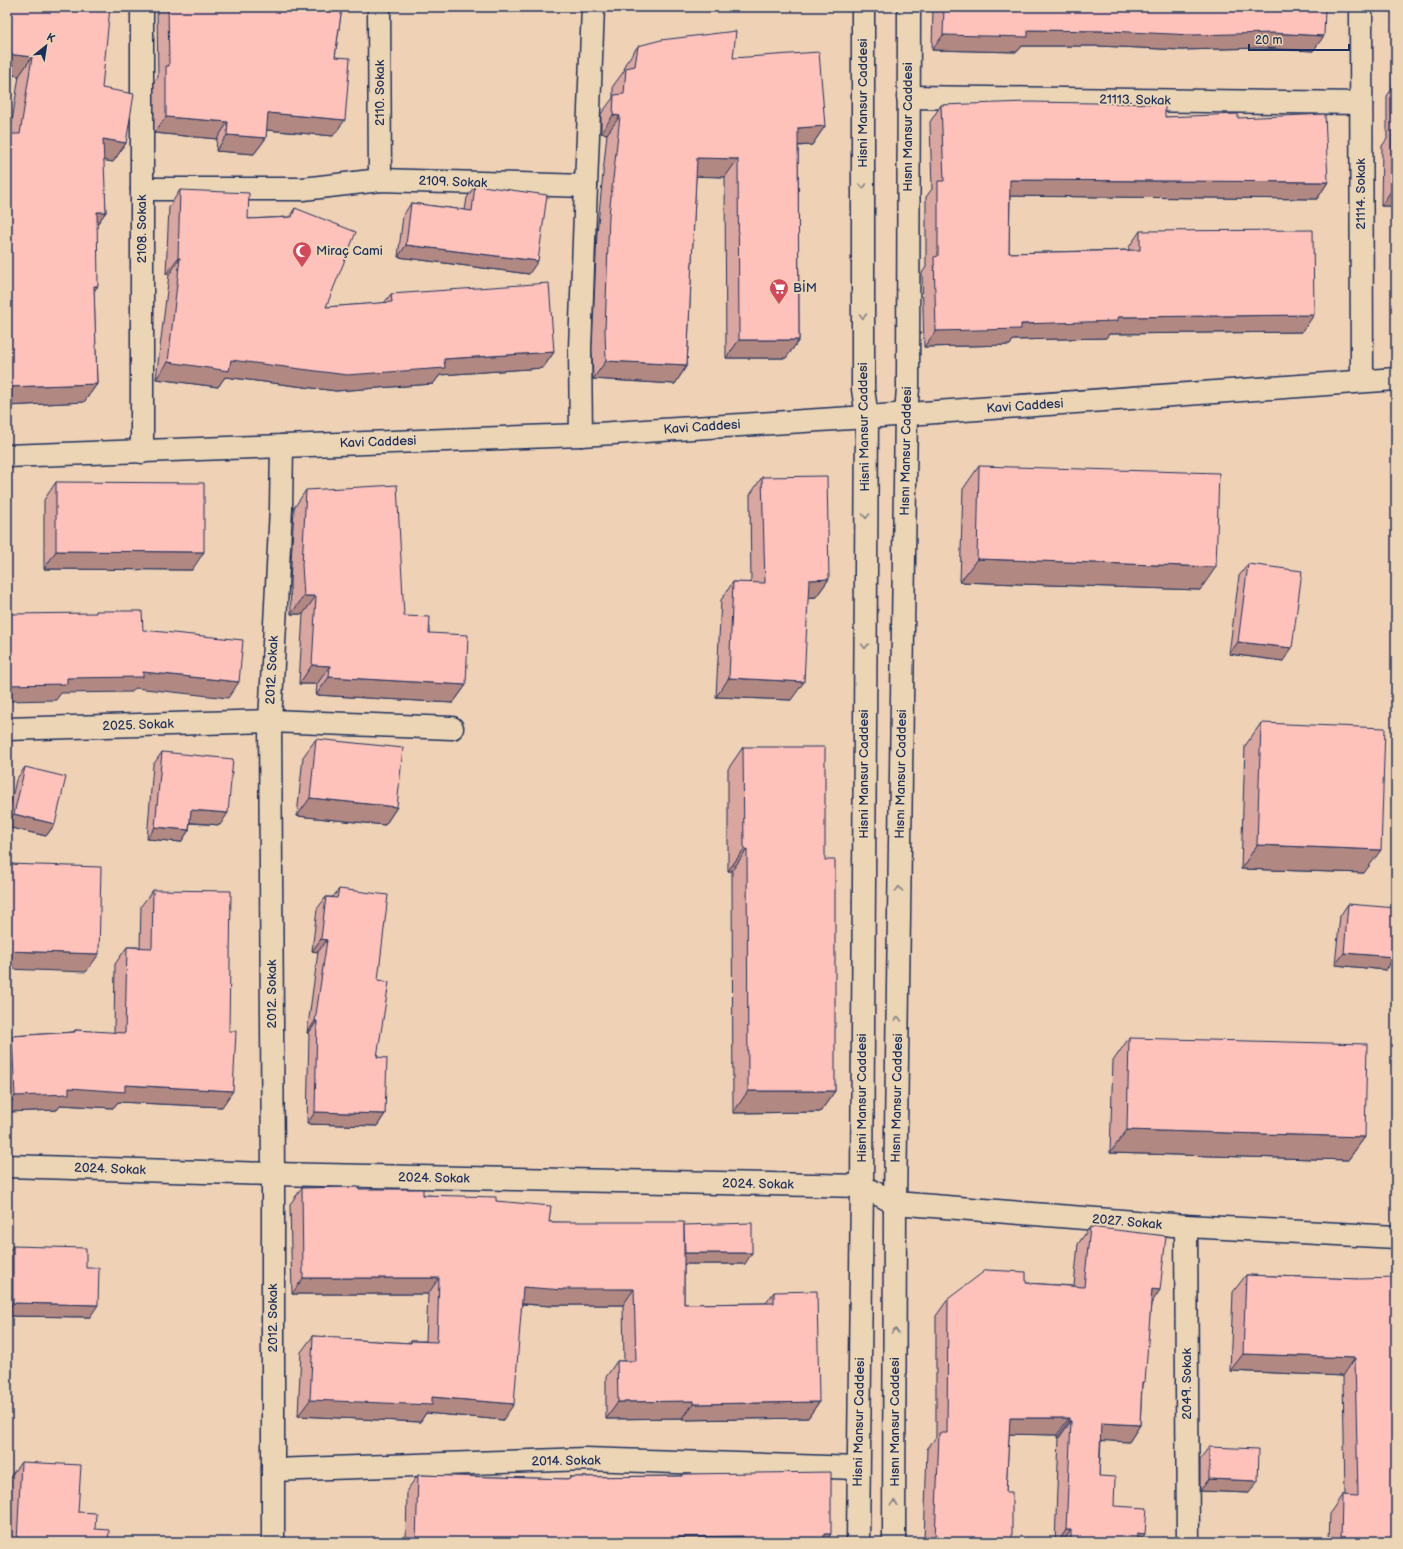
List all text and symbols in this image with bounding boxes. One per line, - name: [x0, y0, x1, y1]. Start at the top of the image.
- north arrow: [26, 26, 66, 66]
- scale bar: [1249, 26, 1349, 52]
- text: K: [44, 30, 58, 46]
- text: 20 m: [1255, 33, 1282, 48]
- street label: Hisni Mansur Caddesi: [855, 38, 871, 168]
- street label: 2110. Sokak: [372, 59, 388, 126]
- street label: Hısnı Mansur Caddesi: [900, 62, 916, 192]
- street label: 21113. Sokak: [1099, 91, 1171, 109]
- street label: 21114. Sokak: [1353, 158, 1369, 230]
- street label: 2109. Sokak: [418, 173, 488, 191]
- one-way arrow: [859, 183, 867, 189]
- street label: 2108. Sokak: [134, 194, 150, 263]
- mosque icon: Miraç Cami: [291, 240, 313, 268]
- place label: Miraç Cami: [316, 243, 383, 259]
- supermarket icon: BİM: [768, 277, 790, 305]
- place label: BİM: [793, 280, 817, 296]
- one-way arrow: [859, 313, 867, 319]
- street label: Hisni Mansur Caddesi: [855, 362, 873, 492]
- street label: Hısnı Mansur Caddesi: [897, 386, 915, 516]
- street label: Kavi Caddesi: [986, 395, 1064, 417]
- street label: Kavi Caddesi: [663, 416, 741, 438]
- street label: Kavi Caddesi: [339, 433, 417, 451]
- one-way arrow: [862, 513, 870, 519]
- street label: 2012. Sokak: [262, 635, 282, 705]
- one-way arrow: [861, 643, 869, 649]
- street label: Hisni Mansur Caddesi: [856, 709, 872, 839]
- street label: Hısnı Mansur Caddesi: [892, 709, 910, 839]
- street label: 2025. Sokak: [102, 716, 175, 734]
- one-way arrow: [895, 886, 904, 892]
- street label: 2012. Sokak: [264, 959, 280, 1028]
- one-way arrow: [894, 1016, 902, 1022]
- street label: Hisni Mansur Caddesi: [854, 1033, 870, 1163]
- street label: Hısnı Mansur Caddesi: [888, 1033, 906, 1163]
- street label: 2024. Sokak: [74, 1160, 147, 1178]
- street label: 2024. Sokak: [398, 1169, 471, 1187]
- street label: 2024. Sokak: [722, 1175, 795, 1193]
- street label: 2027. Sokak: [1091, 1211, 1163, 1233]
- street label: 2012. Sokak: [265, 1283, 281, 1352]
- one-way arrow: [891, 1328, 899, 1334]
- street label: 2049. Sokak: [1179, 1348, 1195, 1420]
- street label: Hisni Mansur Caddesi: [850, 1357, 868, 1487]
- street label: Hısnı Mansur Caddesi: [887, 1357, 903, 1487]
- street label: 2014. Sokak: [531, 1452, 601, 1470]
- one-way arrow: [890, 1500, 898, 1506]

